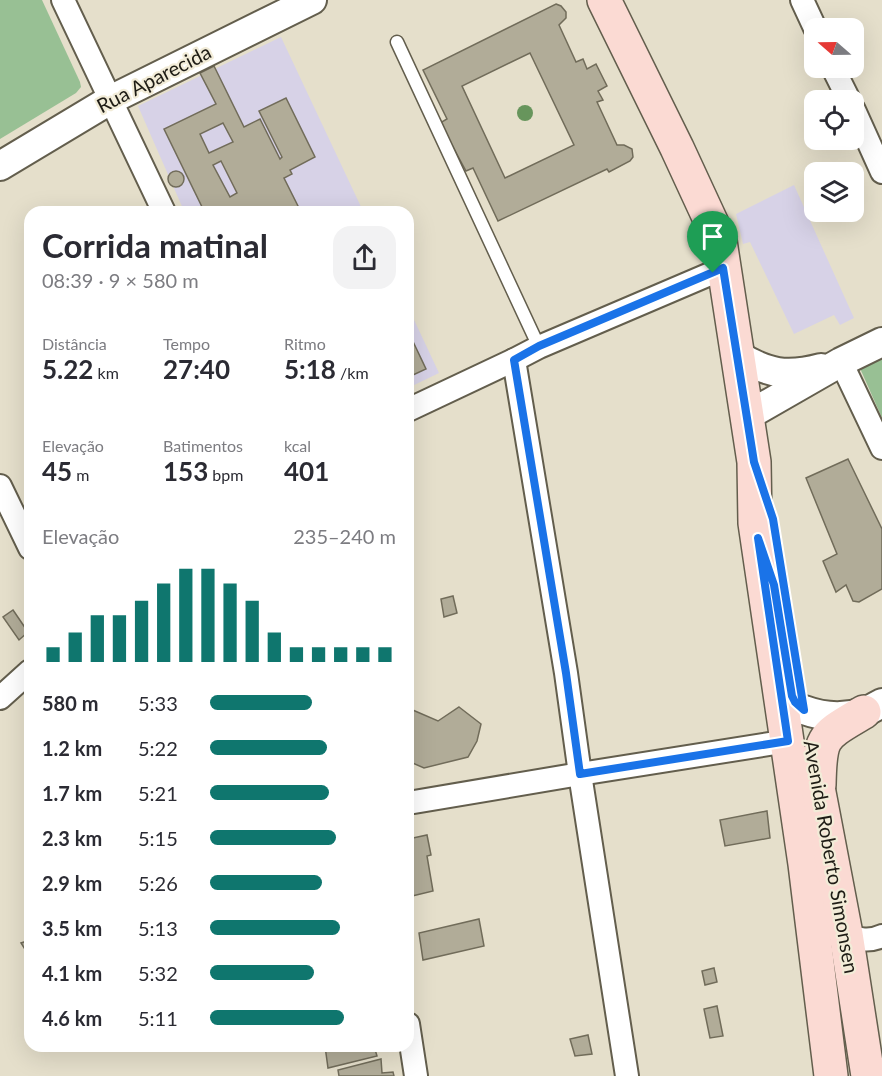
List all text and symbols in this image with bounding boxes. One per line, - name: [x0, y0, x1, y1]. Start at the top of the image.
- north arrow: [804, 18, 864, 78]
- map controls: [804, 18, 864, 222]
- street label: Rua Aparecida: [92, 39, 215, 117]
- button: locate: [804, 90, 864, 150]
- button: layers: [804, 162, 864, 222]
- pin: [687, 211, 738, 273]
- icon: arrive: [696, 220, 729, 253]
- text: Corrida matinal: [42, 225, 268, 265]
- button: share: [333, 226, 396, 289]
- text: 08:39 · 9 × 580 m: [42, 268, 199, 292]
- text: Distância: [42, 334, 107, 353]
- text: Tempo: [163, 334, 210, 353]
- text: Ritmo: [284, 334, 326, 353]
- text: 5.22: [42, 353, 93, 385]
- text: 27:40: [163, 353, 230, 385]
- text: 5:18: [284, 353, 336, 385]
- text: km: [93, 363, 119, 382]
- text: /km: [336, 363, 369, 382]
- text: Elevação: [42, 436, 104, 455]
- text: Batimentos: [163, 436, 243, 455]
- text: kcal: [284, 436, 311, 455]
- text: 45: [42, 455, 72, 487]
- text: 153: [163, 455, 208, 487]
- text: 401: [284, 455, 329, 487]
- text: m: [72, 465, 89, 484]
- text: bpm: [208, 465, 243, 484]
- text: Elevação: [42, 524, 119, 548]
- text: 235–240 m: [293, 524, 396, 548]
- text: 580 m: [42, 691, 98, 715]
- text: 5:33: [138, 691, 178, 715]
- text: 1.2 km: [42, 736, 102, 760]
- text: 5:22: [138, 736, 178, 760]
- street label: Avenida Roberto Simonsen: [800, 738, 864, 975]
- text: 1.7 km: [42, 781, 102, 805]
- text: 5:21: [138, 781, 178, 805]
- text: 2.3 km: [42, 826, 102, 850]
- text: 5:15: [138, 826, 178, 850]
- text: 2.9 km: [42, 871, 102, 895]
- text: 5:26: [138, 871, 178, 895]
- text: 3.5 km: [42, 916, 102, 940]
- text: 5:13: [138, 916, 178, 940]
- text: 4.1 km: [42, 961, 102, 985]
- text: 5:32: [138, 961, 178, 985]
- text: 4.6 km: [42, 1006, 102, 1030]
- text: 5:11: [138, 1006, 178, 1030]

